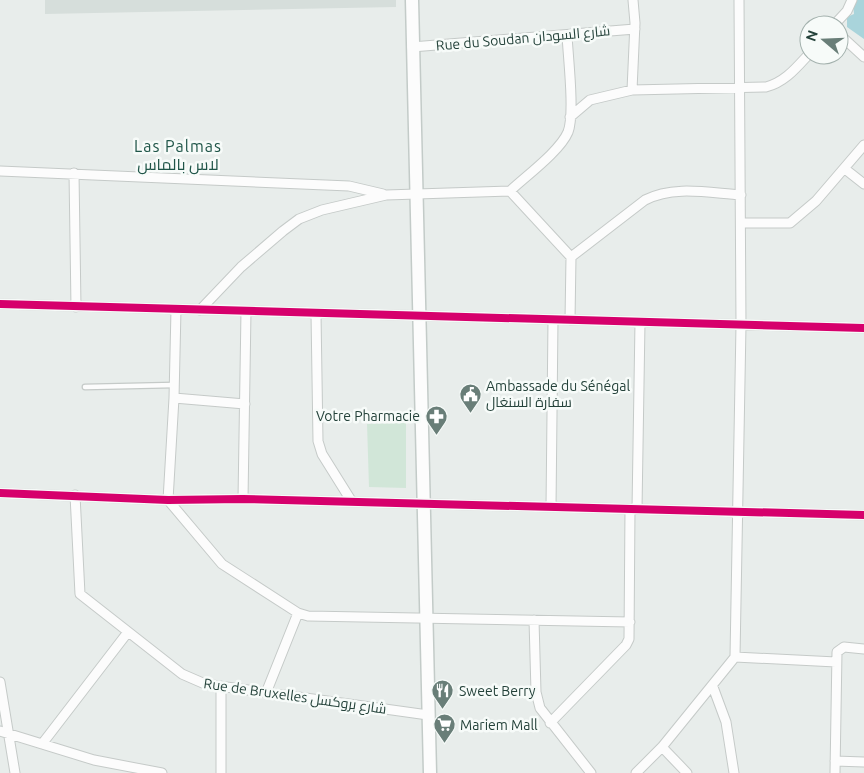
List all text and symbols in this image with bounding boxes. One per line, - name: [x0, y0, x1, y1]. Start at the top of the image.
- north arrow: [799, 15, 849, 65]
- street label: Rue du Soudan شارع السودان: [435, 22, 611, 55]
- text: N: [802, 28, 821, 43]
- district label: Las Palmas لاس بالماس: [134, 137, 222, 175]
- place label: Ambassade du Sénégal سفارة السنغال: [486, 378, 630, 411]
- public building icon: Ambassade du Sénégal سفارة السنغال: [458, 382, 482, 413]
- pharmacy icon: Votre Pharmacie: [424, 404, 448, 435]
- place label: Votre Pharmacie: [316, 408, 420, 424]
- street label: Rue de Bruxelles شارع بروكسل: [202, 675, 387, 718]
- restaurant icon: Sweet Berry: [431, 679, 455, 710]
- place label: Sweet Berry: [459, 683, 536, 699]
- supermarket icon: Mariem Mall: [432, 713, 456, 744]
- place label: Mariem Mall: [460, 717, 538, 733]

